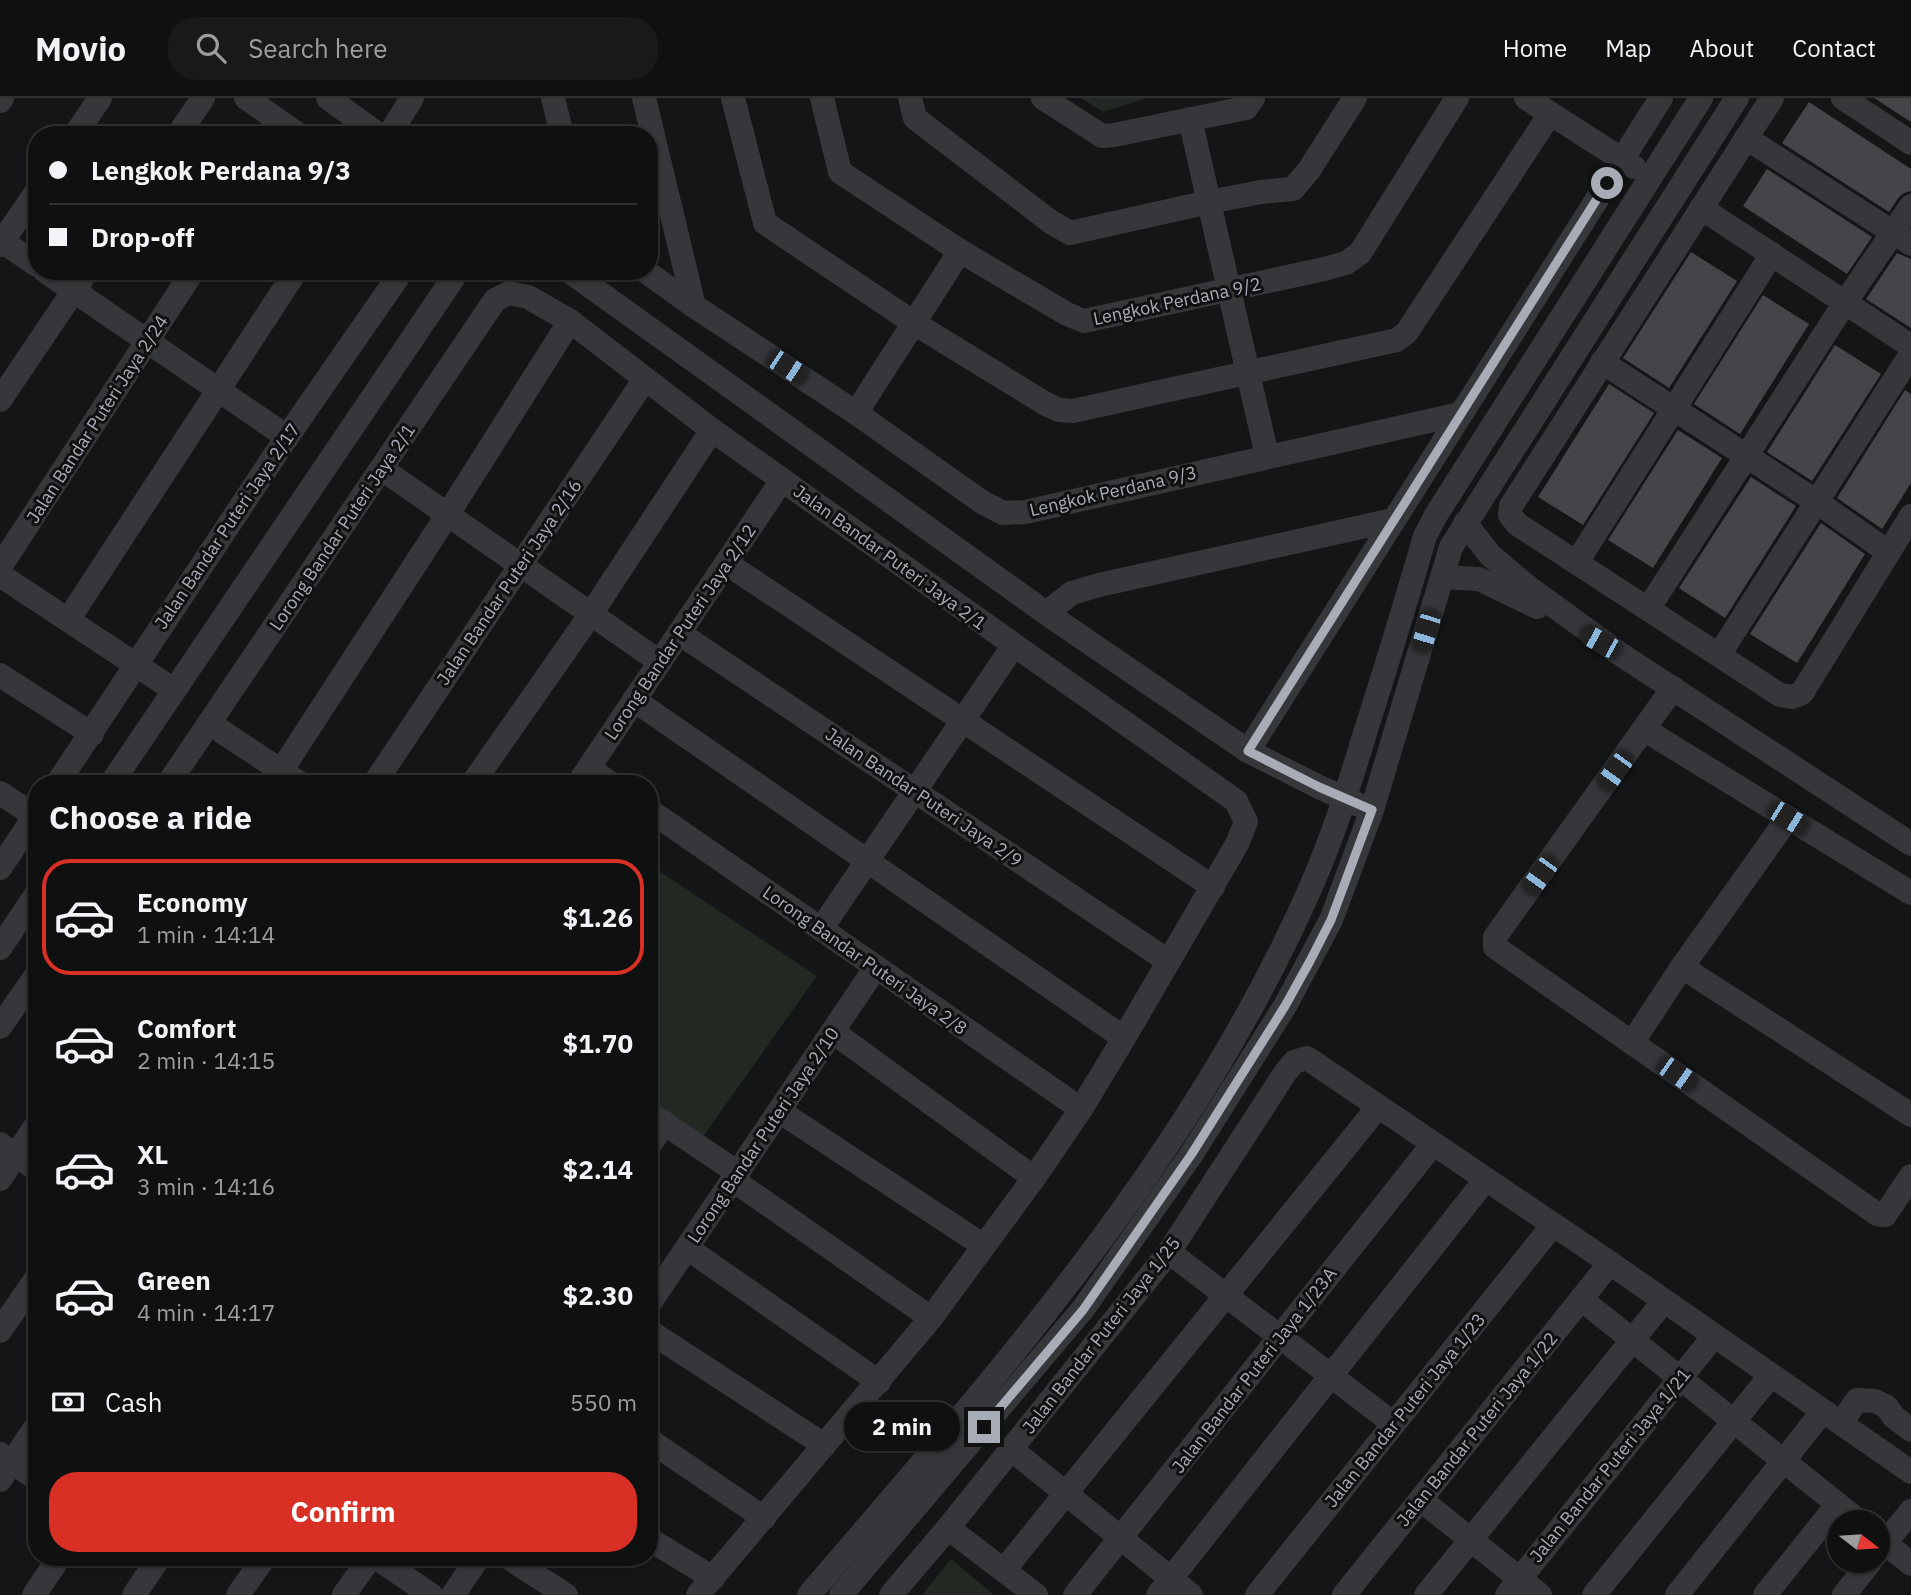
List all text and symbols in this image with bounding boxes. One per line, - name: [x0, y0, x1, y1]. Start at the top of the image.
- search box: [168, 17, 658, 80]
- text: Movio: [35, 27, 126, 70]
- icon: search: [192, 29, 230, 67]
- text: Search here: [248, 31, 388, 65]
- text: Home: [1503, 32, 1567, 64]
- text: Map: [1605, 32, 1651, 64]
- text: About: [1689, 32, 1754, 64]
- text: Contact: [1792, 32, 1876, 64]
- text: Lengkok Perdana 9/3: [91, 153, 351, 187]
- route start: [1591, 167, 1623, 199]
- text: Drop-off: [91, 220, 194, 254]
- street label: Lengkok Perdana 9/2: [1091, 272, 1263, 330]
- street label: Jalan Bandar Puteri Jaya 2/24: [21, 310, 173, 527]
- car: [764, 347, 811, 387]
- street label: Jalan Bandar Puteri Jaya 2/17: [149, 419, 305, 633]
- street label: Lorong Bandar Puteri Jaya 2/1: [264, 419, 420, 635]
- street label: Lengkok Perdana 9/3: [1027, 461, 1199, 521]
- street label: Jalan Bandar Puteri Jaya 2/16: [431, 475, 587, 689]
- street label: Jalan Bandar Puteri Jaya 2/1: [789, 479, 991, 635]
- street label: Lorong Bandar Puteri Jaya 2/12: [599, 520, 761, 744]
- car: [1410, 608, 1443, 654]
- car: [1577, 623, 1624, 661]
- street label: Jalan Bandar Puteri Jaya 2/9: [821, 722, 1027, 872]
- car: [1595, 748, 1636, 794]
- text: Choose a ride: [49, 796, 252, 838]
- car: [1765, 798, 1812, 838]
- car: [1520, 852, 1561, 898]
- street label: Lorong Bandar Puteri Jaya 2/8: [758, 880, 972, 1040]
- text: Economy: [137, 885, 248, 919]
- icon: car: [53, 886, 116, 949]
- text: $1.26: [563, 900, 633, 934]
- text: 1 min · 14:14: [137, 919, 275, 949]
- text: Comfort: [137, 1011, 236, 1045]
- icon: car: [53, 1012, 116, 1075]
- street label: Lorong Bandar Puteri Jaya 2/10: [682, 1023, 844, 1247]
- text: $1.70: [563, 1026, 633, 1060]
- text: 2 min · 14:15: [137, 1045, 275, 1075]
- car: [1654, 1053, 1701, 1095]
- text: XL: [137, 1137, 168, 1171]
- icon: car: [53, 1138, 116, 1201]
- text: $2.14: [563, 1152, 633, 1186]
- text: 3 min · 14:16: [137, 1171, 275, 1201]
- street label: Jalan Bandar Puteri Jaya 1/25: [1017, 1232, 1185, 1438]
- street label: Jalan Bandar Puteri Jaya 1/23A: [1166, 1262, 1342, 1478]
- text: Green: [137, 1263, 211, 1297]
- icon: car: [53, 1264, 116, 1327]
- text: $2.30: [563, 1278, 633, 1312]
- text: 4 min · 14:17: [137, 1297, 275, 1327]
- street label: Jalan Bandar Puteri Jaya 1/23: [1319, 1308, 1491, 1512]
- street label: Jalan Bandar Puteri Jaya 1/22: [1391, 1327, 1563, 1531]
- street label: Jalan Bandar Puteri Jaya 1/21: [1524, 1363, 1696, 1567]
- icon: cash: [49, 1383, 87, 1421]
- text: Cash: [105, 1385, 162, 1419]
- text: 550 m: [570, 1387, 637, 1417]
- callout: 2 min: [844, 1402, 960, 1452]
- text: 2 min: [872, 1411, 932, 1441]
- route end: [968, 1411, 1000, 1443]
- button: Confirm: [49, 1472, 637, 1552]
- north arrow: [1827, 1510, 1890, 1573]
- map controls: [1827, 1510, 1890, 1573]

